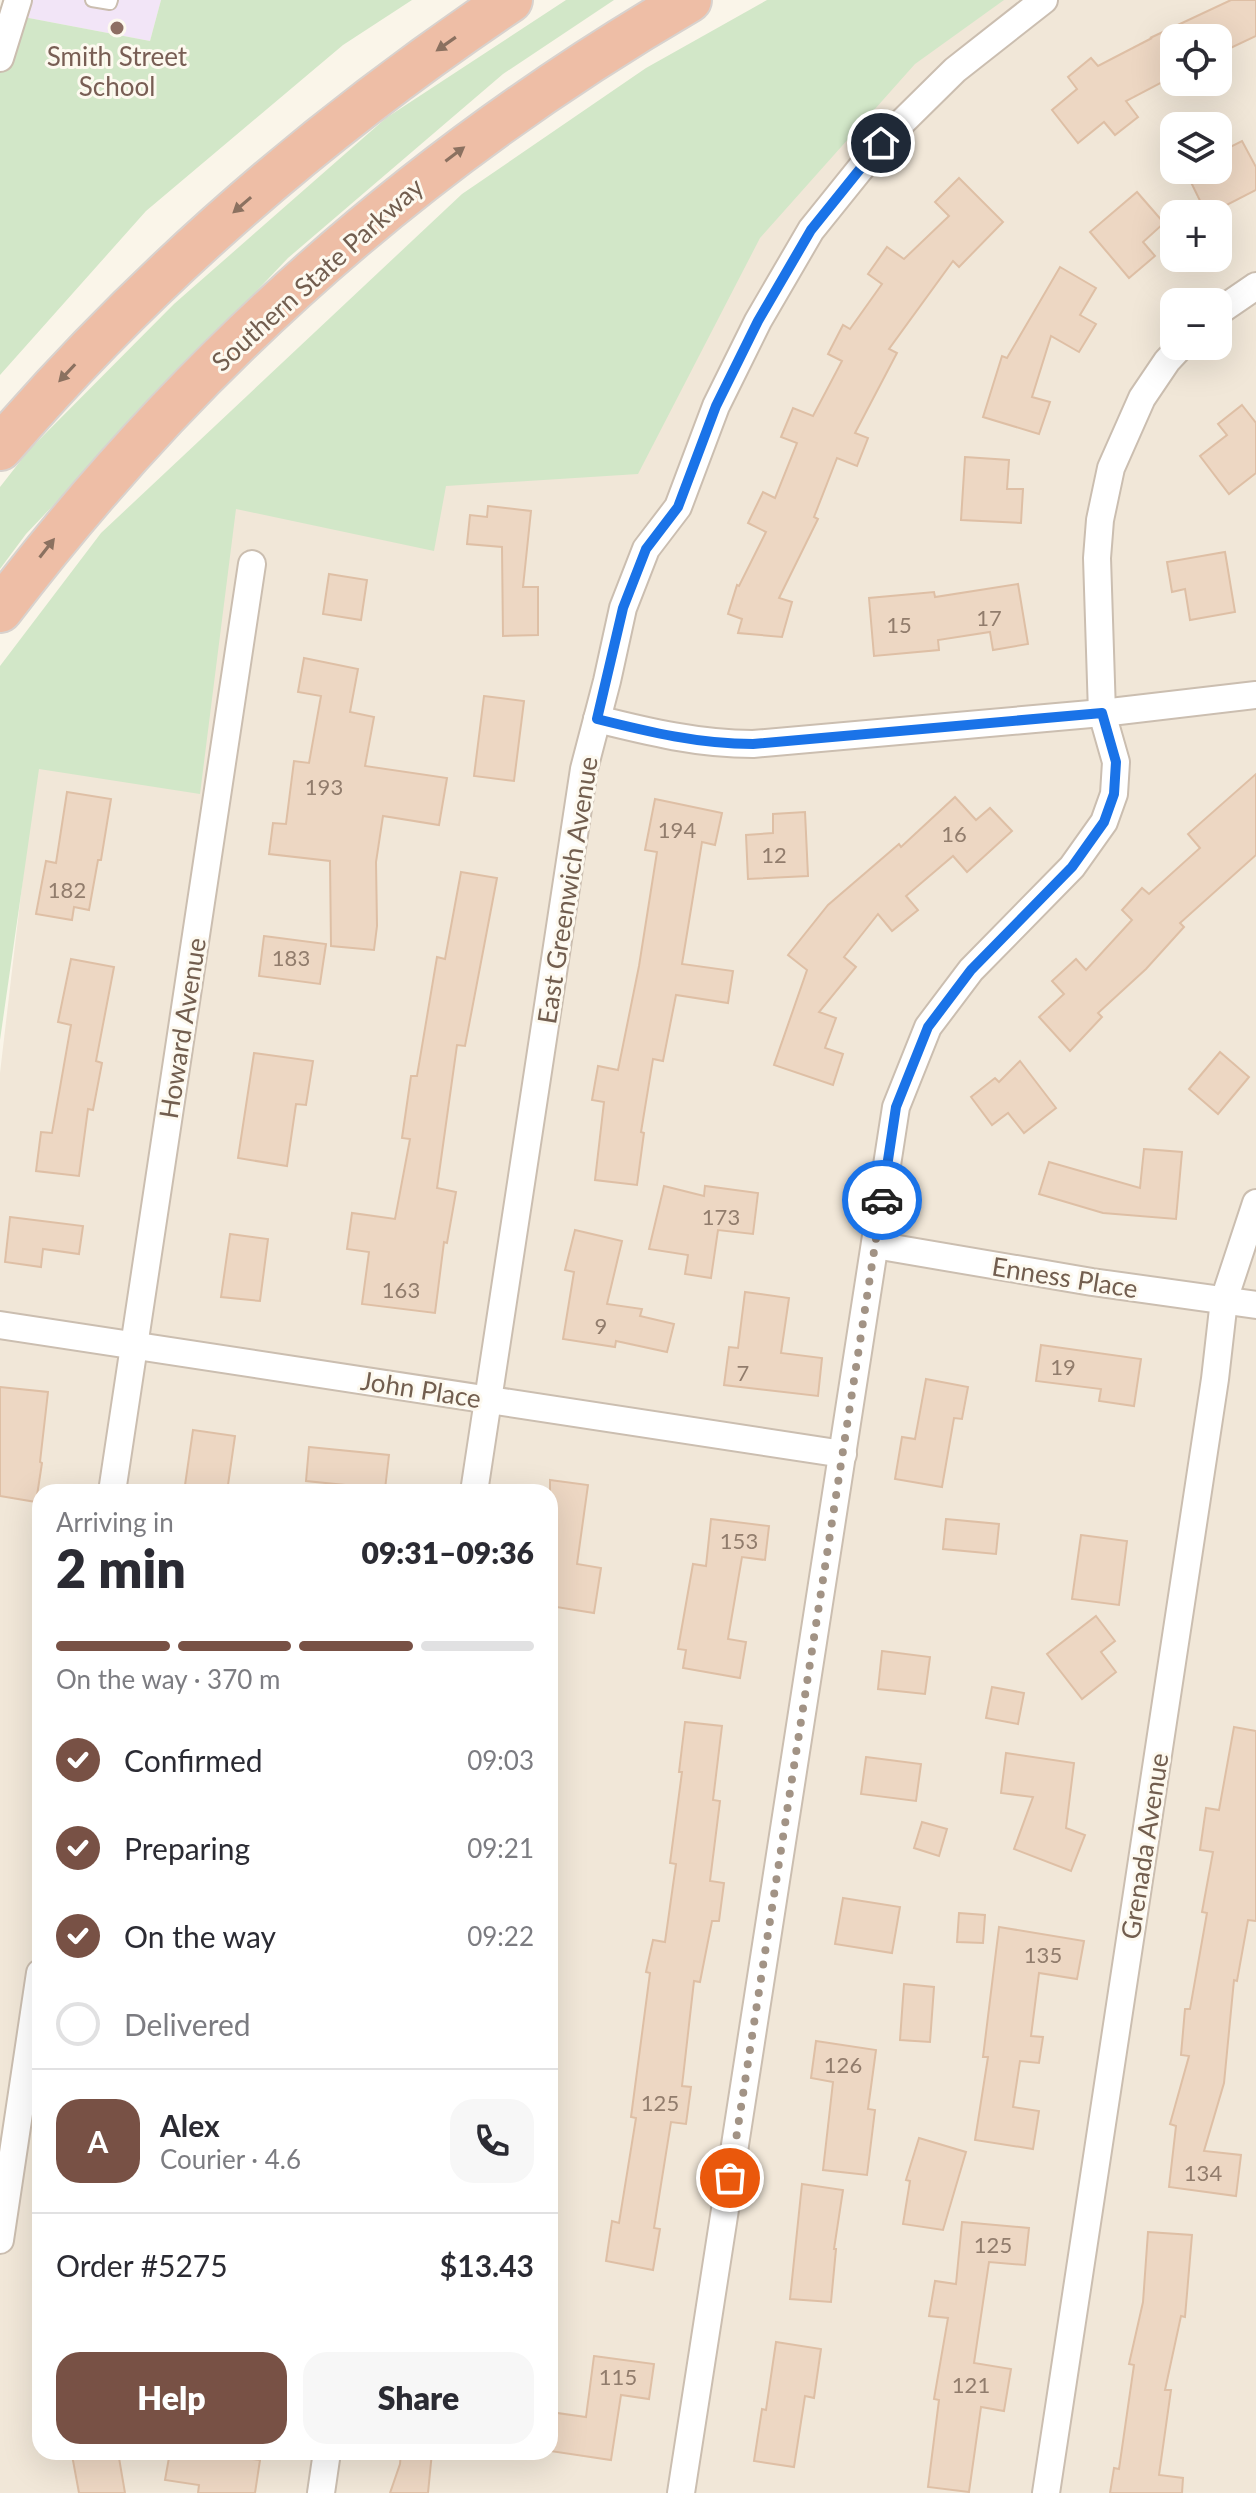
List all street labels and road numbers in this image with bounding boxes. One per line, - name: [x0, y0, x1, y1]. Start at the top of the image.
- street label: Southern State Parkway: [205, 170, 430, 377]
- street label: East Greenwich Avenue: [530, 754, 604, 1026]
- street label: Howard Avenue: [152, 935, 212, 1121]
- street label: Enness Place: [990, 1250, 1140, 1304]
- street label: John Place: [359, 1364, 483, 1414]
- street label: Grenada Avenue: [1113, 1751, 1175, 1941]

